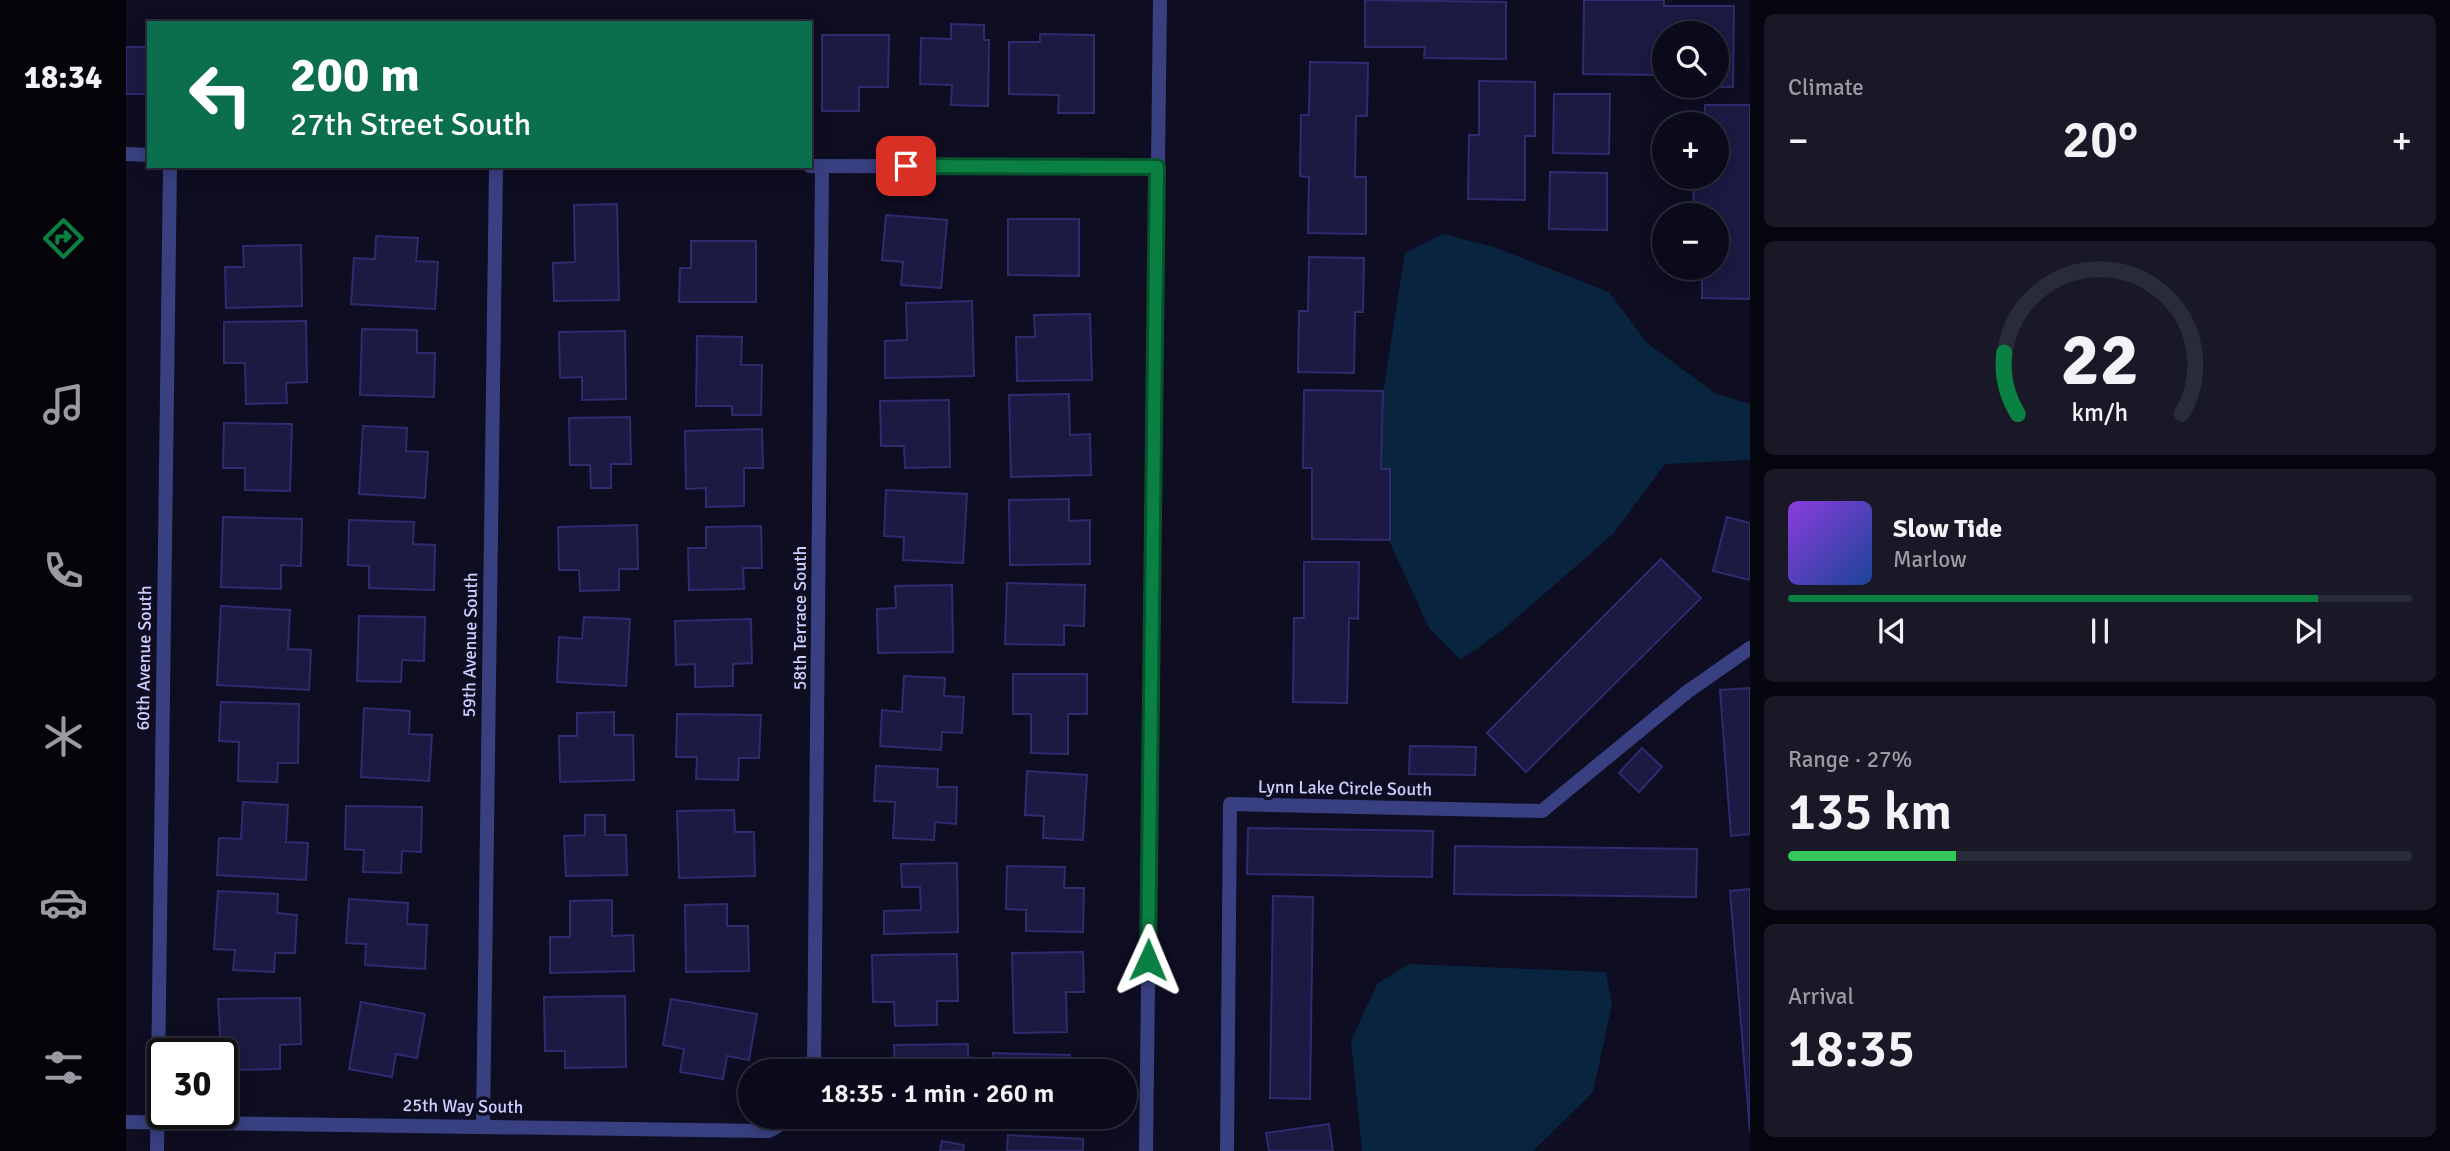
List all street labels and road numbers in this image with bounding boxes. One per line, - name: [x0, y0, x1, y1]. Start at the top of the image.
- street label: 58th Terrace South: [789, 546, 811, 690]
- street label: 59th Avenue South: [458, 572, 482, 718]
- street label: 60th Avenue South: [132, 585, 156, 731]
- street label: Lynn Lake Circle South: [1258, 775, 1432, 801]
- street label: 25th Way South: [402, 1094, 524, 1118]

